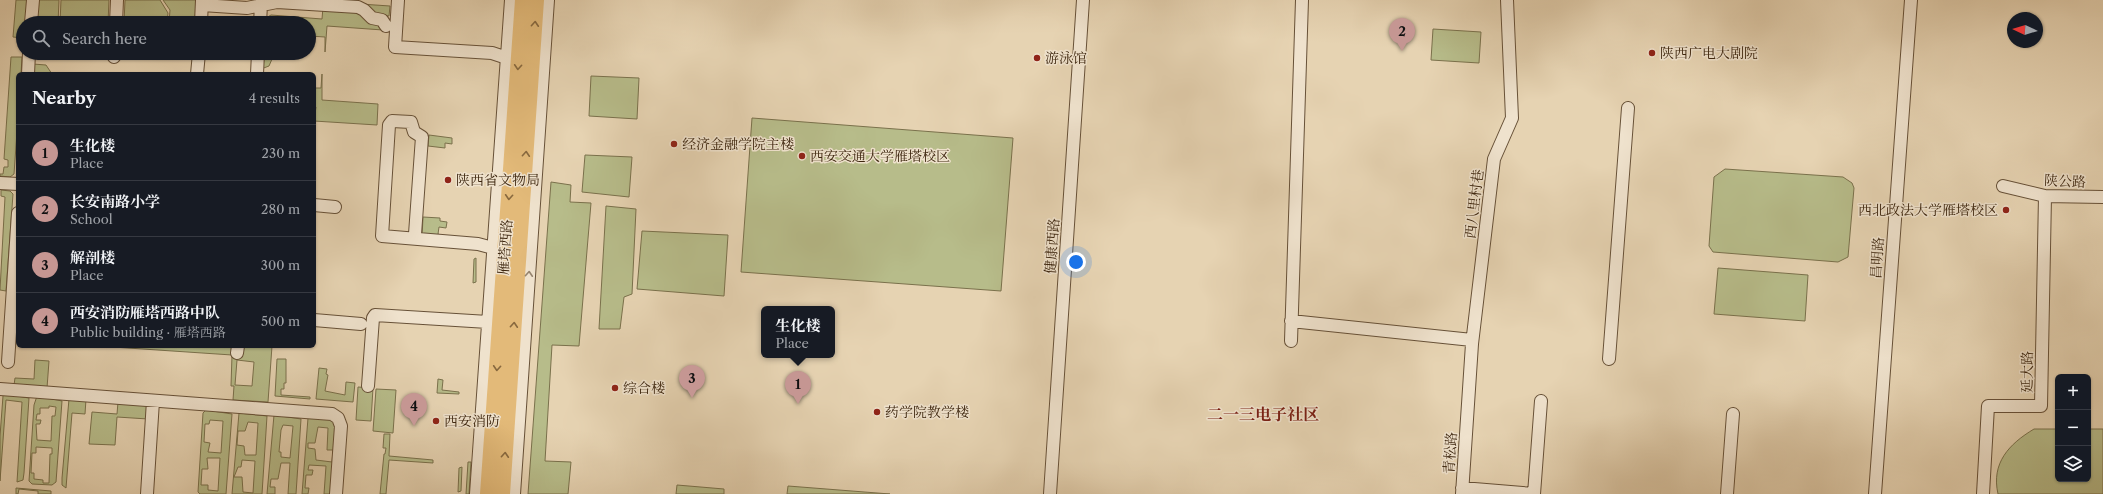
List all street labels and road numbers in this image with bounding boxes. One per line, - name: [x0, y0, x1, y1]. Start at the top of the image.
- street label: 西八里村巷: [1461, 168, 1487, 240]
- street label: 陕公路: [2044, 171, 2086, 191]
- street label: 健康西路: [1041, 217, 1063, 275]
- street label: 雁塔西路: [494, 218, 516, 276]
- street label: 昌明路: [1867, 236, 1887, 280]
- street label: 延大路: [2018, 351, 2036, 393]
- street label: 青松路: [1440, 431, 1460, 475]

